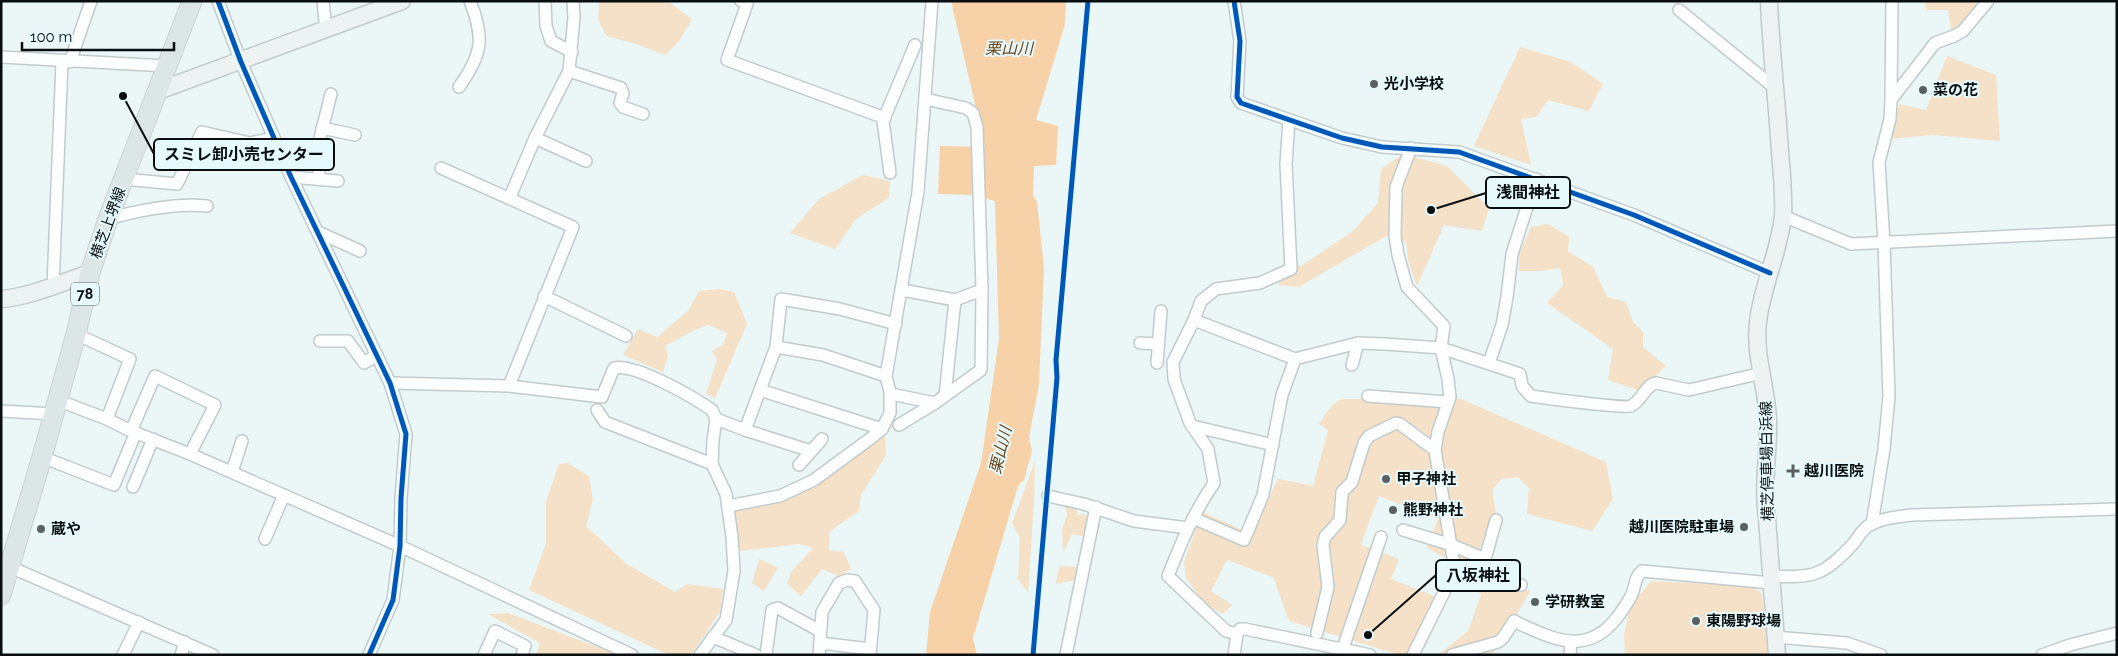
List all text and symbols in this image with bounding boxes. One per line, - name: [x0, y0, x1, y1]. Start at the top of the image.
- scale bar: [22, 20, 175, 52]
- text: 100 m: [30, 28, 72, 46]
- water label: 栗山川: [985, 39, 1035, 58]
- place label: 光小学校: [1384, 75, 1444, 93]
- marker: 光小学校: [1368, 78, 1380, 90]
- place label: 菜の花: [1933, 81, 1978, 99]
- marker: 菜の花: [1917, 84, 1929, 96]
- callout: スミレ卸小売センター: [154, 139, 334, 170]
- text: スミレ卸小売センター: [164, 145, 324, 164]
- callout: 浅間神社: [1486, 177, 1570, 208]
- text: 浅間神社: [1496, 183, 1560, 202]
- street label: 横芝上堺線: [87, 185, 129, 261]
- road number: 78: [71, 282, 99, 306]
- street label: 横芝停車場白浜線: [1757, 401, 1777, 521]
- water label: 栗山川: [985, 423, 1016, 476]
- place label: 越川医院: [1804, 462, 1864, 480]
- marker: 越川医院: [1786, 464, 1800, 478]
- place label: 甲子神社: [1396, 470, 1456, 488]
- marker: 甲子神社: [1380, 473, 1392, 485]
- place label: 熊野神社: [1403, 501, 1463, 519]
- marker: 熊野神社: [1387, 504, 1399, 516]
- place label: 越川医院駐車場: [1629, 518, 1734, 536]
- place label: 蔵や: [51, 520, 81, 538]
- marker: 越川医院駐車場: [1738, 521, 1750, 533]
- marker: 蔵や: [35, 523, 47, 535]
- callout: 八坂神社: [1436, 560, 1520, 591]
- text: 八坂神社: [1446, 566, 1510, 585]
- place label: 学研教室: [1545, 593, 1605, 611]
- marker: 学研教室: [1529, 596, 1541, 608]
- place label: 東陽野球場: [1706, 612, 1781, 630]
- marker: 東陽野球場: [1690, 615, 1702, 627]

